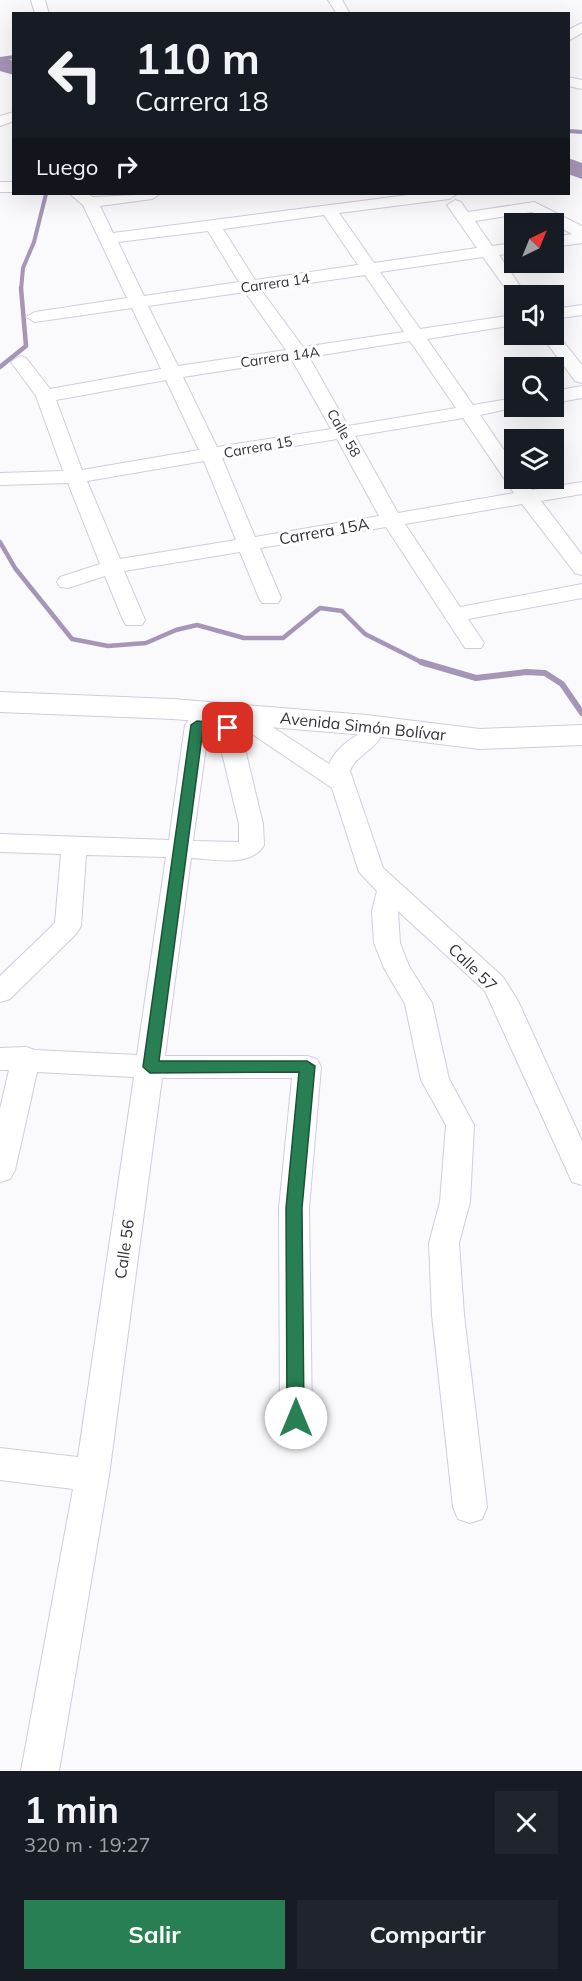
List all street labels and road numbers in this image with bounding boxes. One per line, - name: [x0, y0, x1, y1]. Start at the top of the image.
- street label: Carrera 14: [239, 269, 311, 297]
- street label: Carrera 14A: [239, 342, 321, 371]
- street label: Calle 58: [323, 406, 365, 460]
- street label: Carrera 15: [222, 432, 294, 462]
- street label: Carrera 15A: [277, 513, 371, 549]
- street label: Avenida Simón Bolívar: [279, 707, 447, 745]
- street label: Calle 57: [444, 939, 502, 995]
- street label: Calle 56: [110, 1218, 138, 1280]

